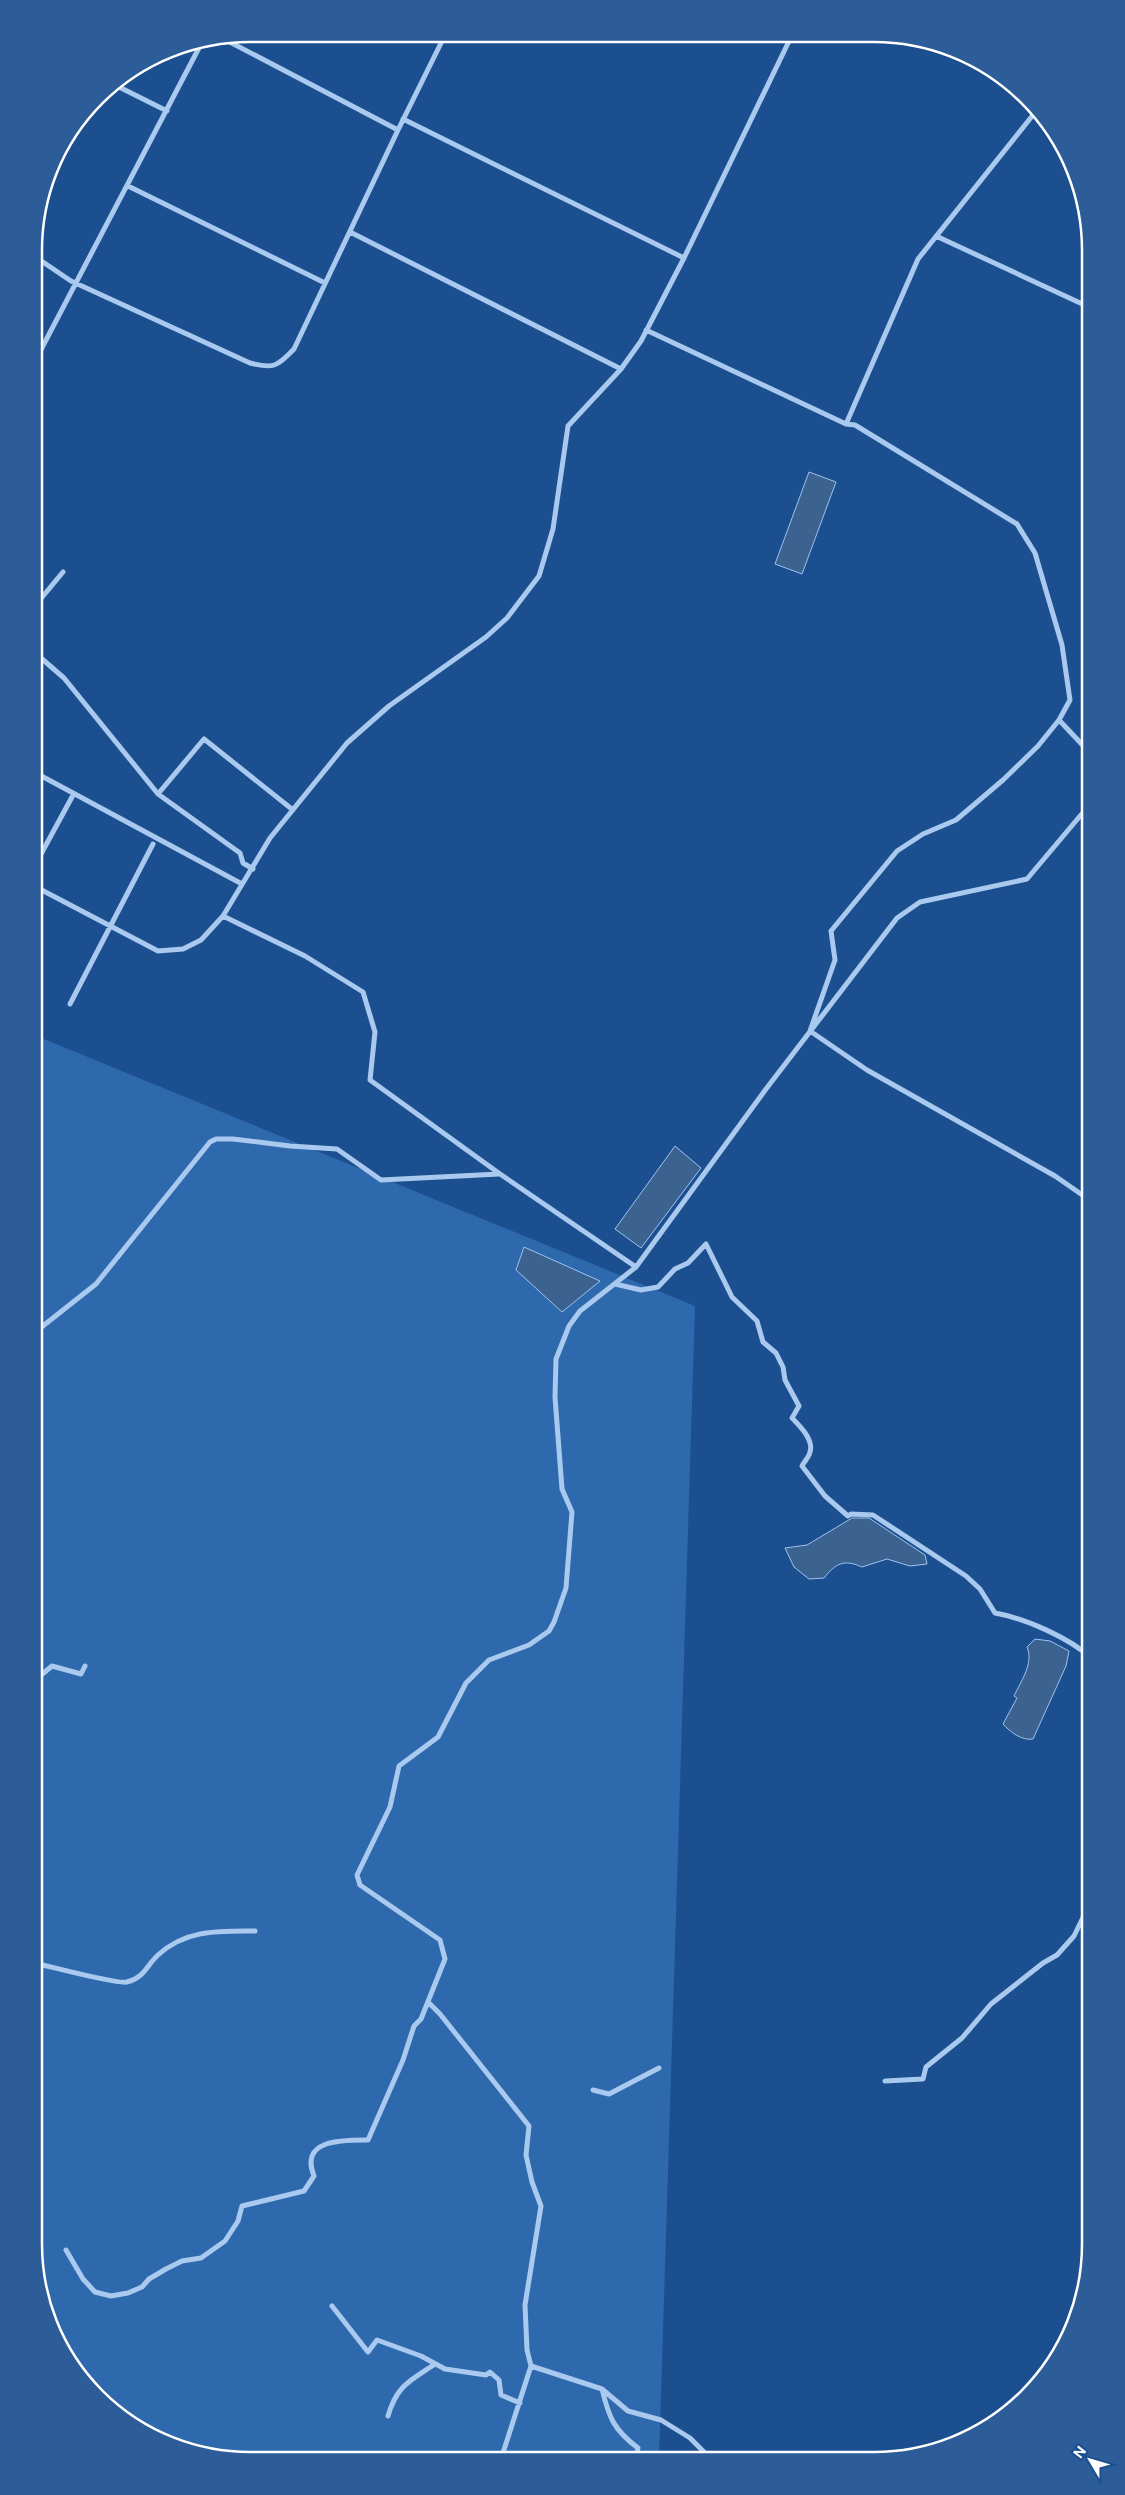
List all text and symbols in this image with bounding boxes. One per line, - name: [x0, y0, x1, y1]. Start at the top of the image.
- north arrow: [1065, 2435, 1115, 2485]
- text: N: [1070, 2443, 1089, 2461]

